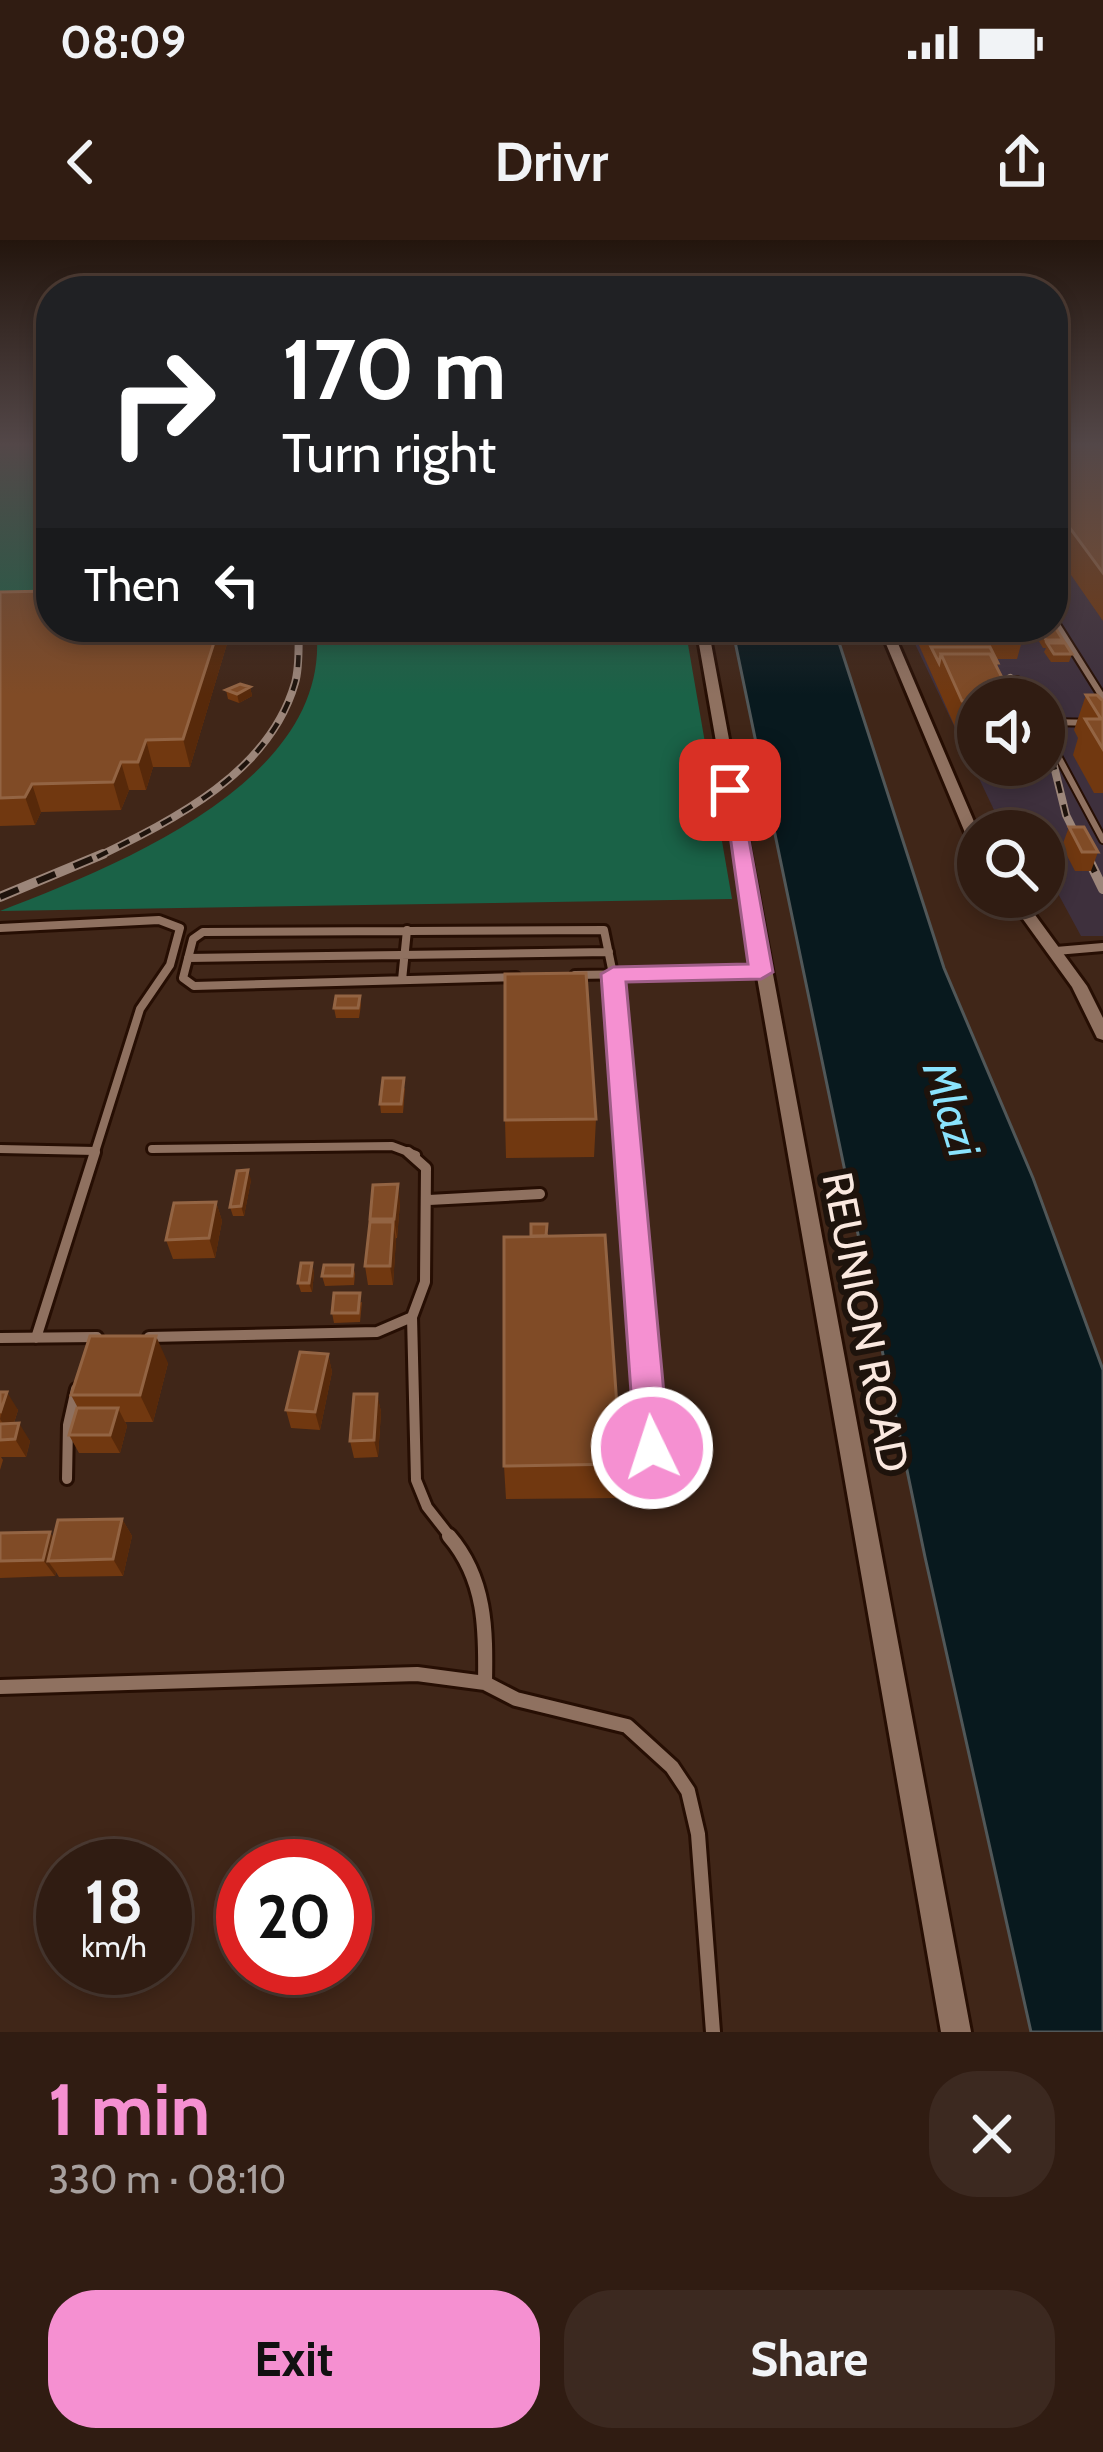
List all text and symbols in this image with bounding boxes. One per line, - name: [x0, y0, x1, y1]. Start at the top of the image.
- text: 08:09: [60, 15, 186, 69]
- icon: back: [48, 129, 114, 195]
- text: Drivr: [495, 129, 608, 195]
- icon: share: [989, 129, 1055, 195]
- text: 170 m: [282, 318, 506, 420]
- icon: right: [84, 324, 240, 480]
- text: Turn right: [282, 420, 496, 486]
- icon: left: [204, 552, 270, 618]
- text: Then: [84, 558, 180, 612]
- map controls: [957, 678, 1065, 918]
- button: sound: [957, 678, 1065, 786]
- pin: [679, 739, 781, 841]
- icon: arrive: [697, 757, 763, 823]
- button: search: [957, 810, 1065, 918]
- water label: Mlazi: [912, 1054, 992, 1165]
- street label: REUNION ROAD: [811, 1168, 921, 1476]
- position arrow: [589, 1385, 715, 1511]
- speed limit sign: 20: [216, 1839, 372, 1995]
- text: 18: [85, 1865, 143, 1938]
- text: km/h: [81, 1928, 147, 1965]
- text: 1 min: [48, 2066, 210, 2153]
- button: close: [929, 2071, 1055, 2197]
- text: 330 m · 08:10: [48, 2155, 286, 2203]
- button: Exit: [48, 2290, 540, 2428]
- button: Share: [564, 2290, 1055, 2428]

